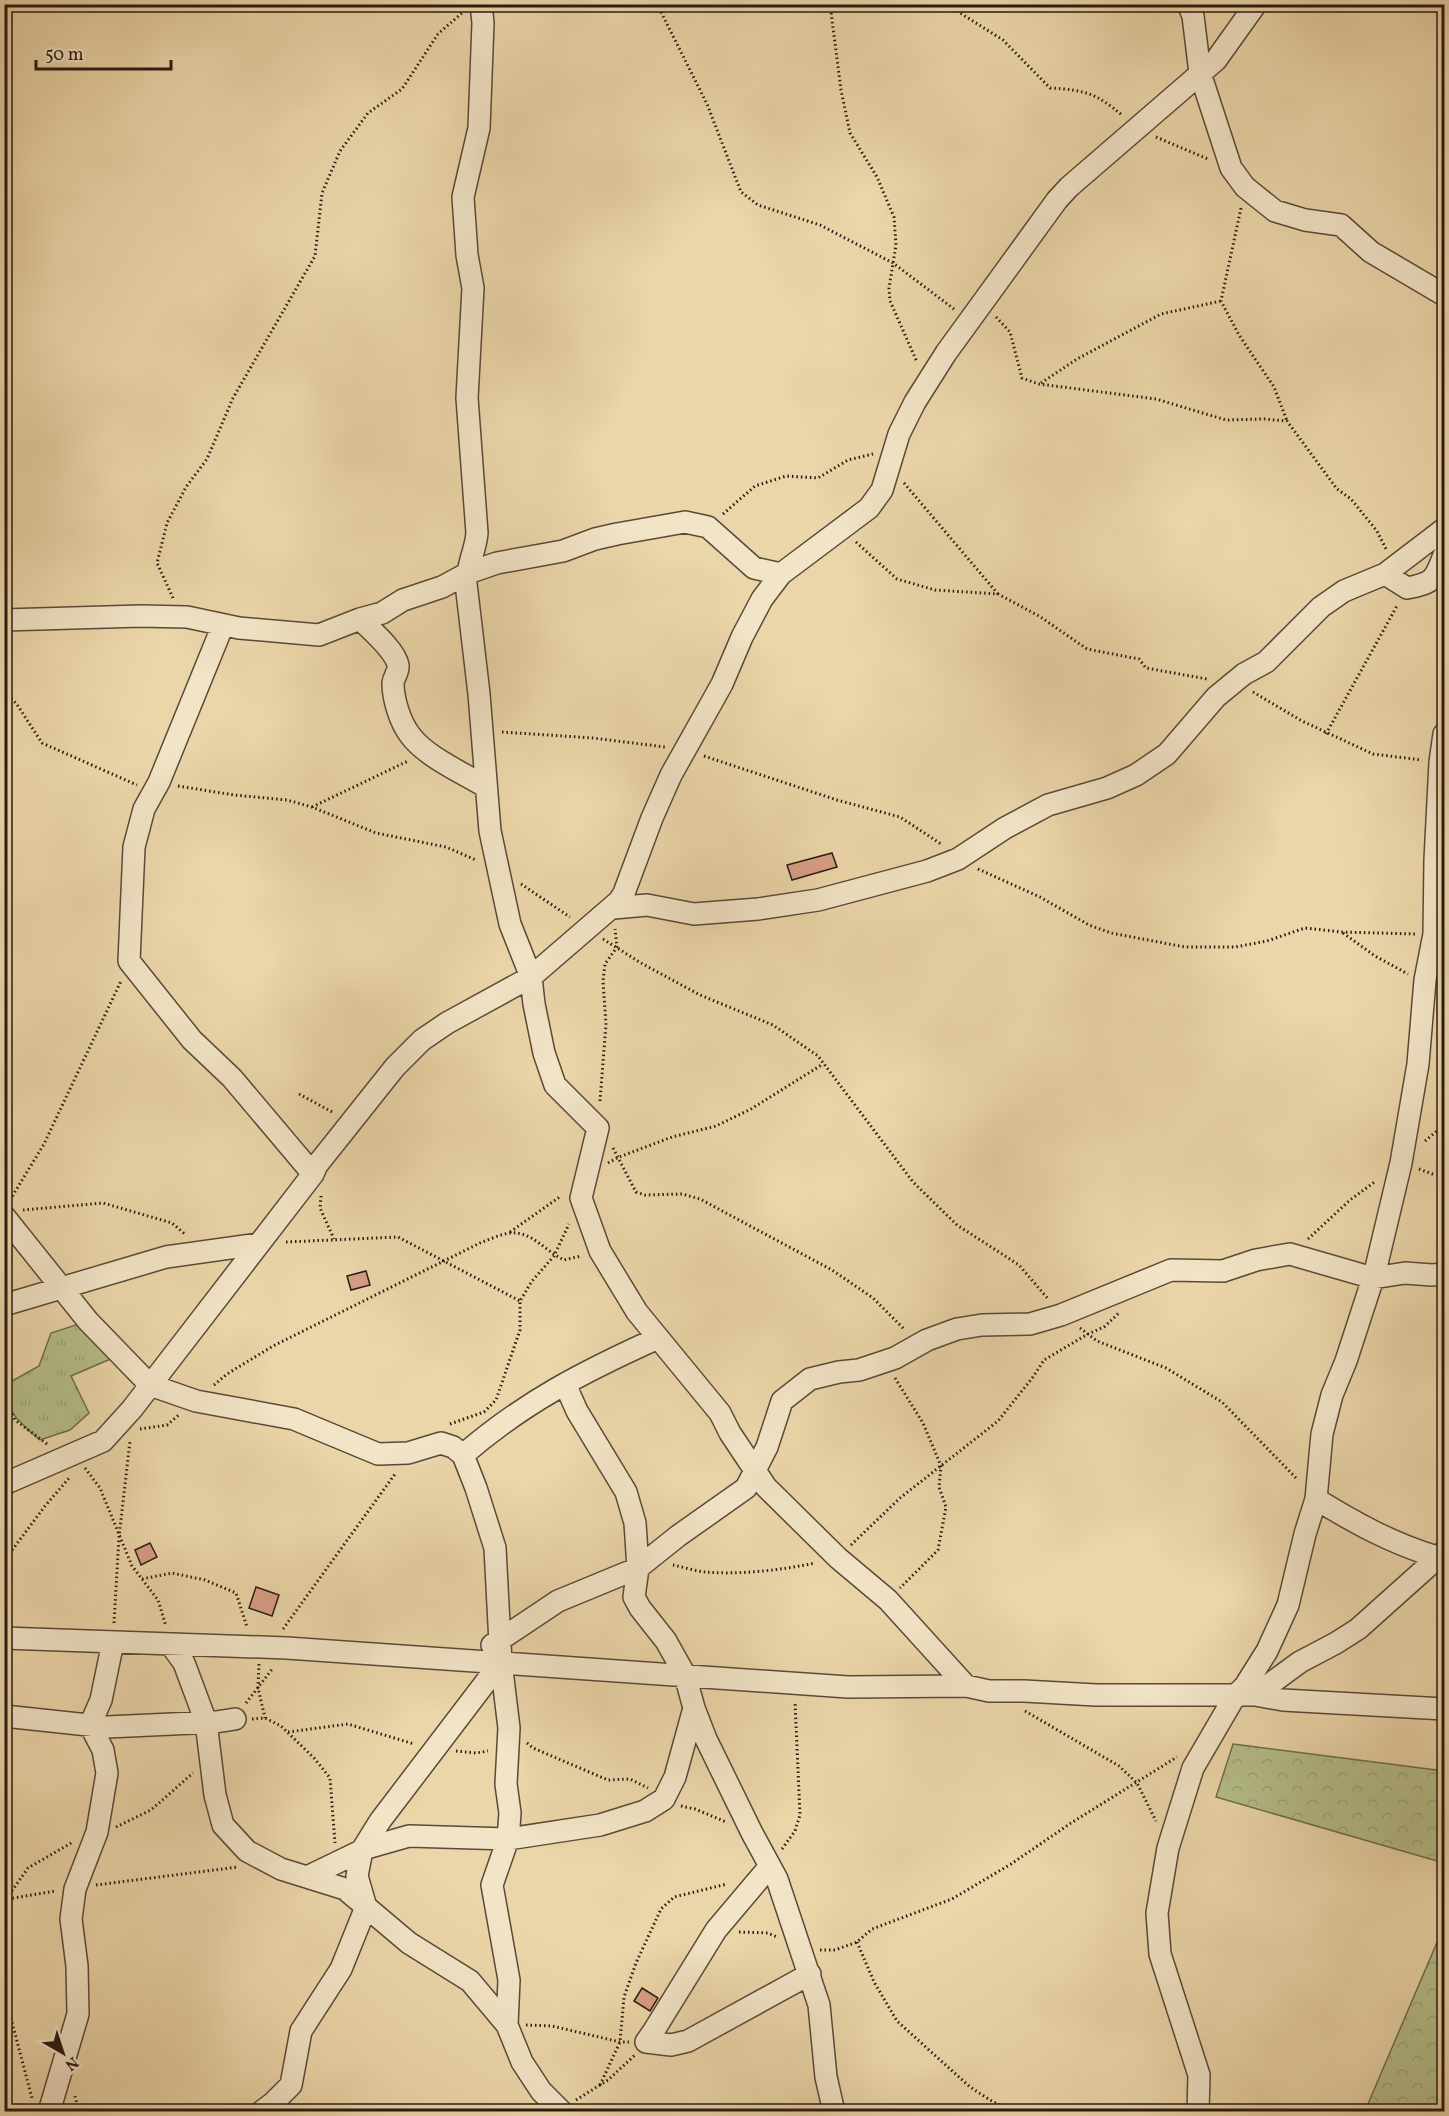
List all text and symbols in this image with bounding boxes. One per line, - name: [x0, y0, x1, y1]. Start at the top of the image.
- scale bar: [36, 33, 171, 71]
- text: 50 m: [45, 43, 84, 68]
- north arrow: [33, 2023, 93, 2083]
- text: N: [59, 2051, 83, 2076]

